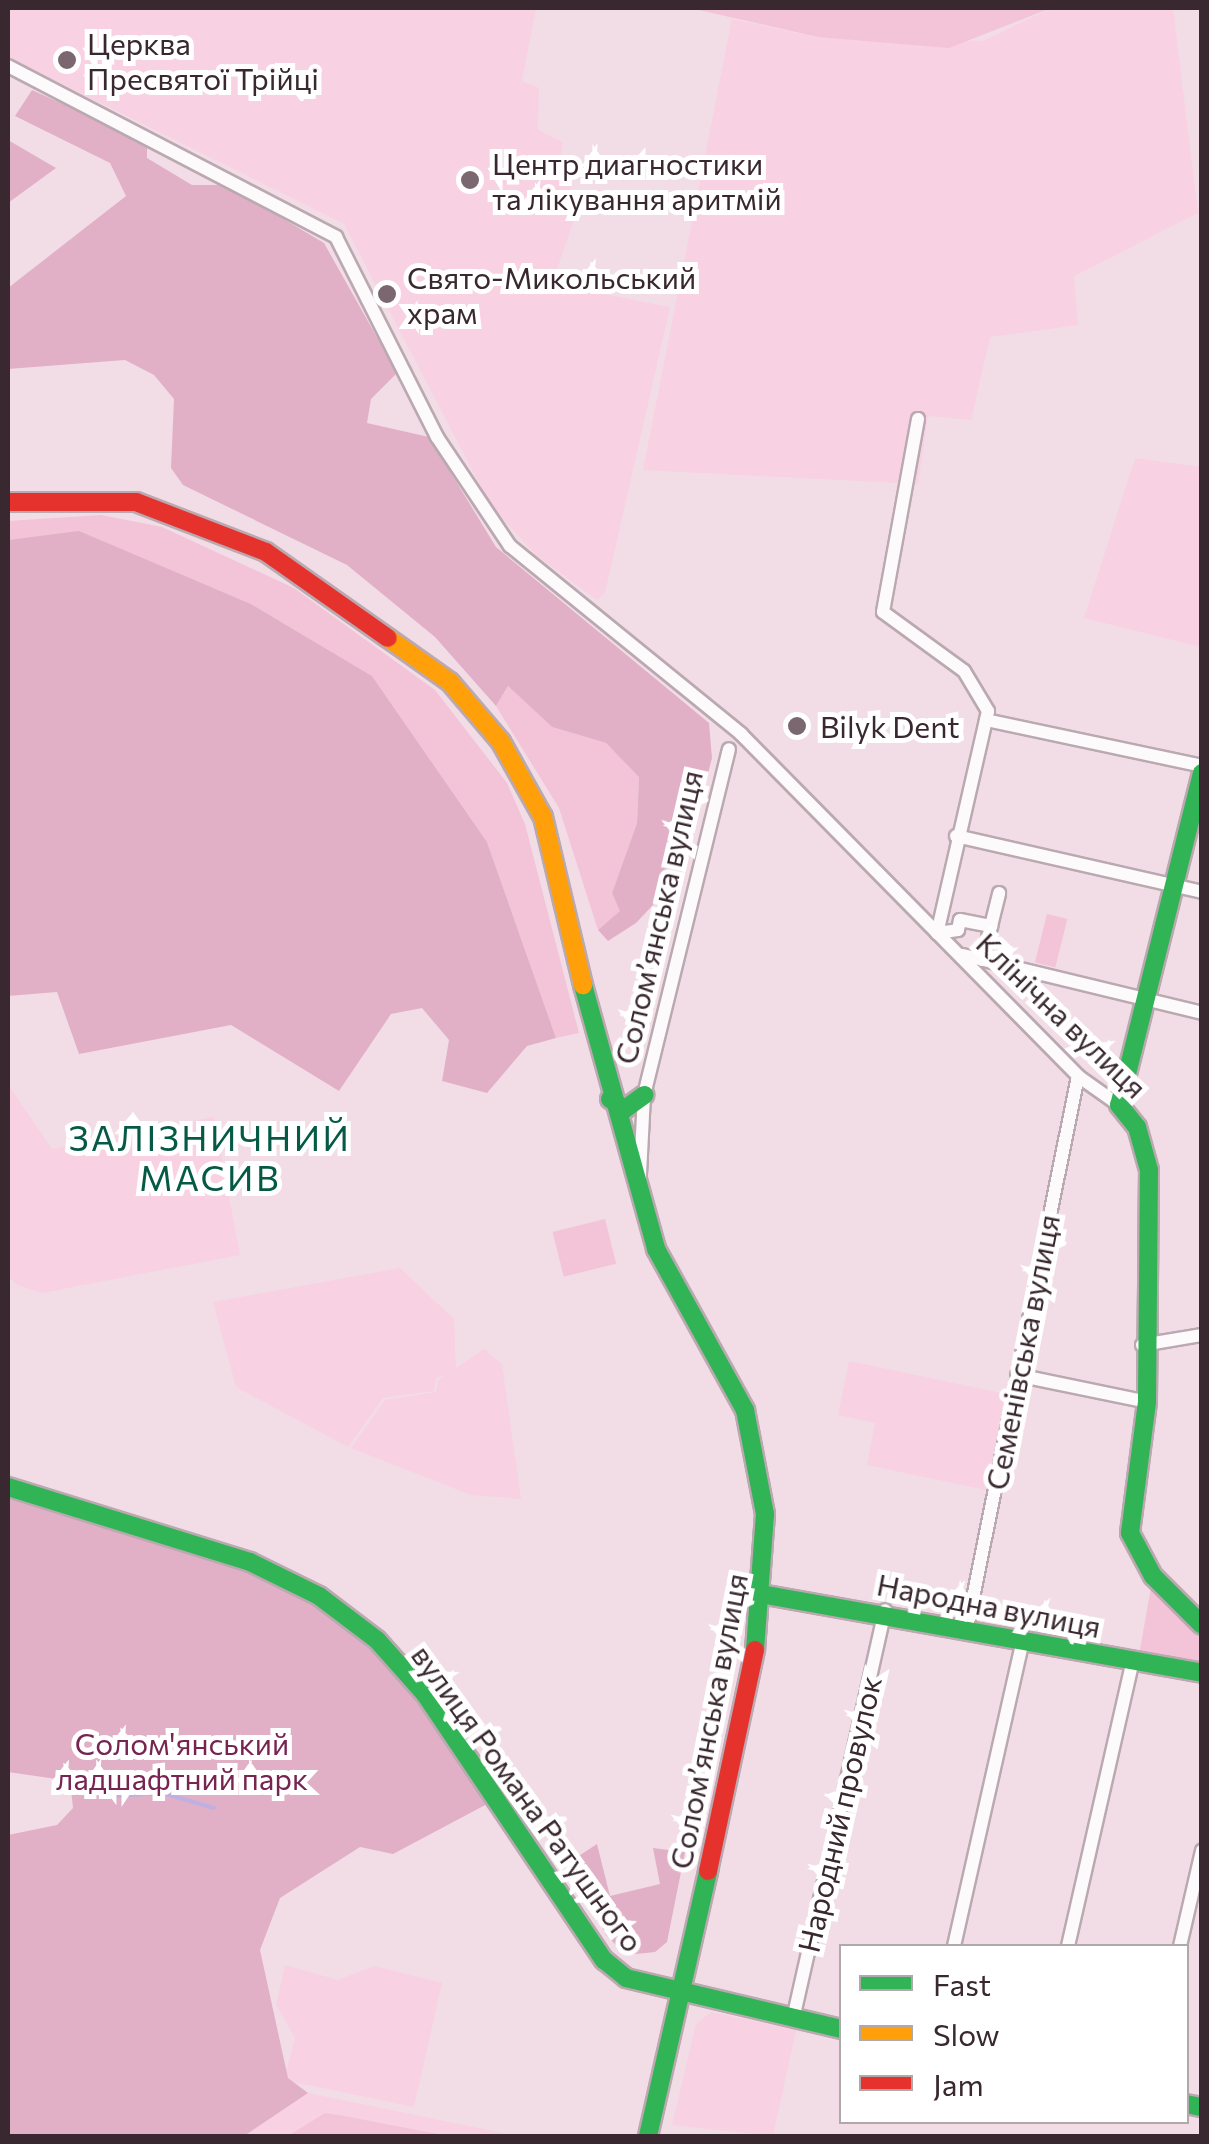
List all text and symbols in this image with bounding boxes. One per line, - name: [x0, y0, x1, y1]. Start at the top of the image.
- place label: Церква Пресвятої Трійці: [87, 25, 319, 96]
- marker: Церква Пресвятої Трійці: [56, 49, 78, 71]
- place label: Центр диагностики та лікування аритмій: [492, 145, 782, 216]
- marker: Центр диагностики та лікування аритмій: [457, 167, 483, 193]
- place label: Свято-Микольський храм: [407, 259, 696, 330]
- marker: Свято-Микольський храм: [376, 283, 398, 305]
- place label: Bilyk Dent: [820, 708, 960, 744]
- marker: Bilyk Dent: [784, 713, 810, 739]
- street label: Соломʼянська вулиця: [607, 767, 709, 1067]
- street label: Клінічна вулиця: [970, 925, 1154, 1105]
- district label: ЗАЛІЗНИЧНИЙ МАСИВ: [68, 1116, 352, 1198]
- street label: Семенівська вулиця: [978, 1211, 1066, 1493]
- street label: Народна вулиця: [874, 1566, 1104, 1644]
- street label: Соломʼянська вулиця: [662, 1570, 754, 1872]
- street label: вулиця Романа Ратушного: [405, 1638, 651, 1958]
- street label: Народний провулок: [790, 1672, 888, 1956]
- park label: Солом'янський ладшафтний парк: [56, 1725, 308, 1796]
- legend: [839, 1944, 1189, 2124]
- text: Fast: [933, 1965, 991, 2002]
- text: Slow: [933, 2015, 1000, 2052]
- text: Jam: [933, 2065, 984, 2102]

